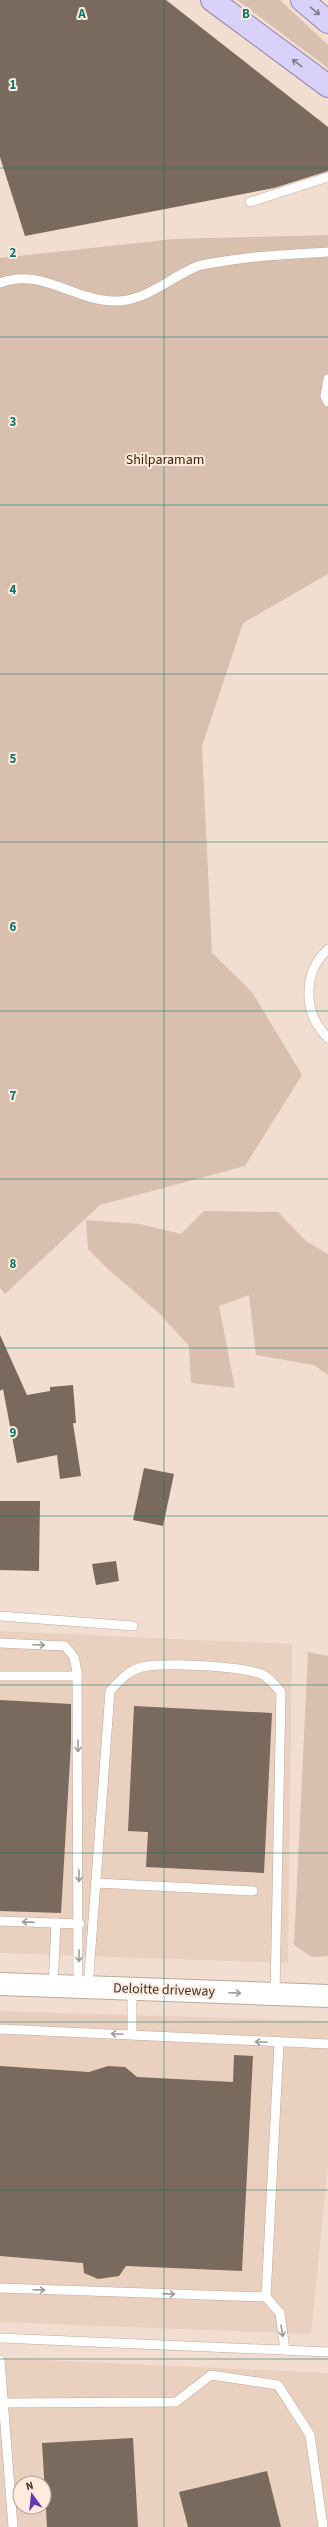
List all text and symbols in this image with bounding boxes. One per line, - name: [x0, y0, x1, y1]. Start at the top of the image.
- text: A: [77, 5, 86, 23]
- text: B: [242, 5, 250, 23]
- one-way arrow: [310, 6, 320, 15]
- one-way arrow: [291, 59, 302, 67]
- text: 1: [10, 76, 17, 94]
- text: 2: [10, 244, 17, 262]
- text: 3: [10, 413, 17, 431]
- park label: Shilparamam: [126, 450, 204, 470]
- text: 4: [10, 581, 17, 599]
- text: 5: [10, 750, 17, 768]
- text: 6: [10, 918, 17, 936]
- text: 7: [10, 1087, 17, 1105]
- text: 8: [10, 1255, 17, 1273]
- text: 9: [10, 1424, 17, 1442]
- one-way arrow: [32, 1641, 45, 1649]
- one-way arrow: [74, 1739, 82, 1752]
- one-way arrow: [75, 1869, 83, 1882]
- one-way arrow: [22, 1919, 35, 1926]
- one-way arrow: [75, 1949, 83, 1962]
- street label: Deloitte driveway: [113, 1978, 216, 2002]
- one-way arrow: [228, 1989, 241, 1997]
- one-way arrow: [111, 2031, 124, 2038]
- one-way arrow: [255, 2038, 268, 2046]
- one-way arrow: [32, 2286, 45, 2293]
- one-way arrow: [162, 2290, 175, 2297]
- one-way arrow: [279, 2324, 287, 2337]
- north arrow: [12, 2475, 52, 2515]
- text: N: [24, 2478, 35, 2494]

